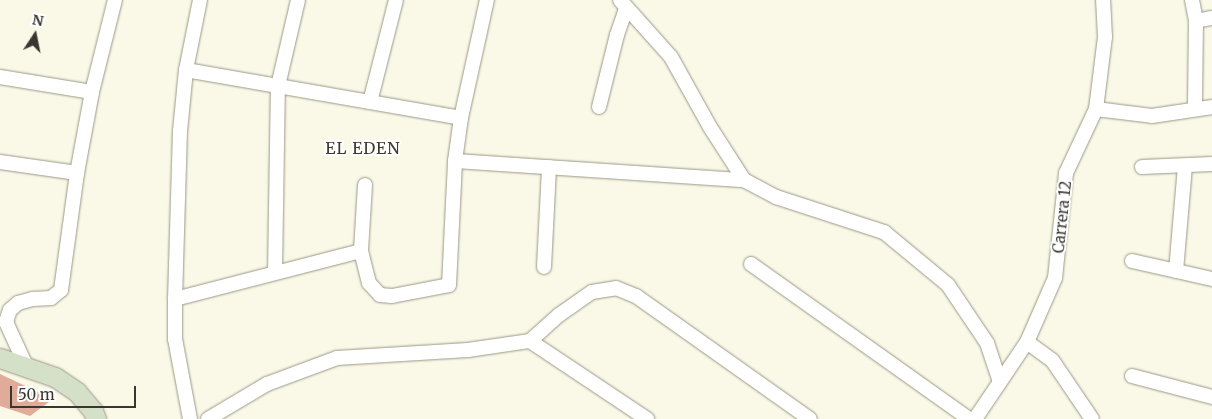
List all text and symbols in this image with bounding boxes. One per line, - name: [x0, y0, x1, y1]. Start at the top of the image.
- north arrow: [10, 10, 60, 60]
- text: N: [31, 10, 45, 30]
- district label: EL EDEN: [324, 138, 402, 158]
- street label: Carrera 12: [1049, 180, 1075, 254]
- scale bar: [12, 376, 139, 408]
- text: 50 m: [18, 385, 55, 404]

